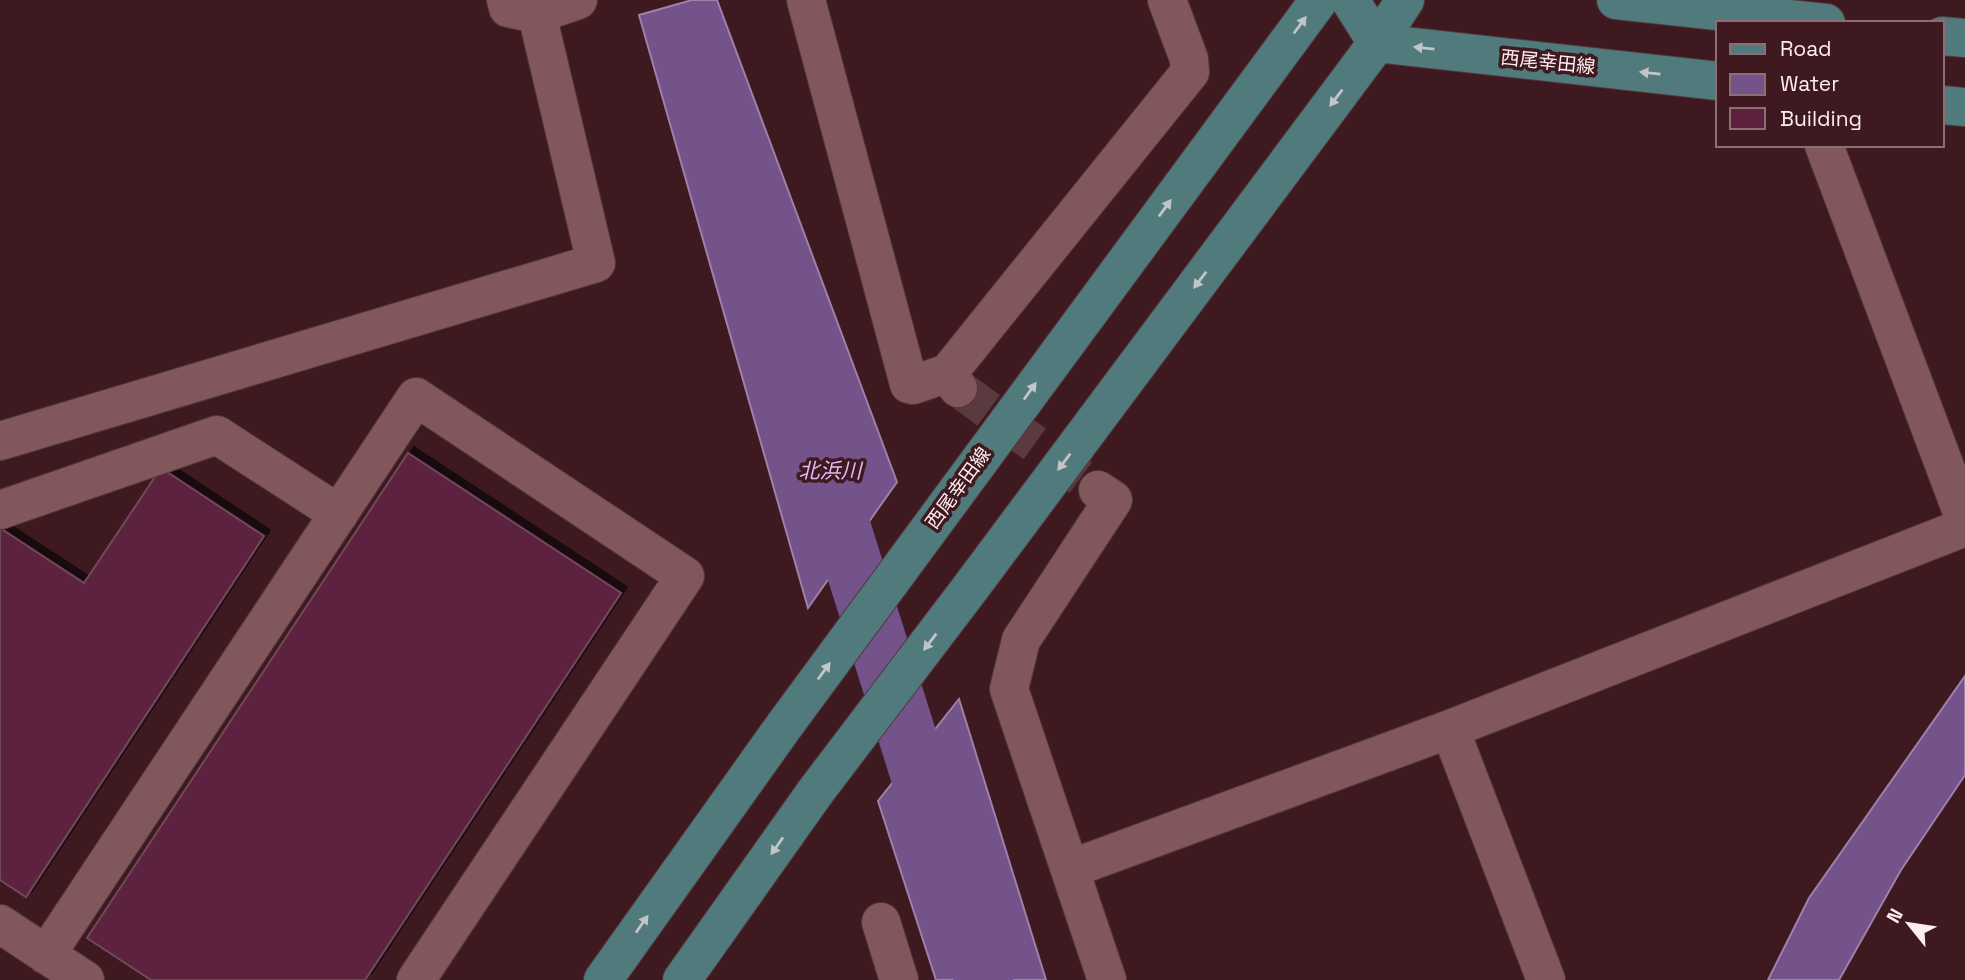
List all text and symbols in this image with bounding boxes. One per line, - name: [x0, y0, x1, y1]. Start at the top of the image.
- one-way arrow: [1293, 16, 1307, 34]
- legend: [1716, 21, 1944, 147]
- text: Road: [1780, 35, 1832, 62]
- one-way arrow: [1413, 43, 1435, 54]
- street label: 西尾幸田線: [1499, 45, 1597, 79]
- one-way arrow: [1639, 68, 1661, 79]
- text: Water: [1780, 70, 1839, 97]
- one-way arrow: [1330, 89, 1344, 107]
- text: Building: [1780, 105, 1862, 132]
- one-way arrow: [1158, 199, 1172, 217]
- one-way arrow: [1193, 271, 1207, 289]
- one-way arrow: [1022, 382, 1036, 400]
- street label: 西尾幸田線: [920, 442, 996, 534]
- one-way arrow: [1057, 453, 1071, 472]
- water label: 北浜川: [799, 457, 863, 484]
- one-way arrow: [922, 632, 937, 650]
- one-way arrow: [817, 662, 831, 680]
- one-way arrow: [770, 837, 784, 856]
- north arrow: [1874, 889, 1944, 959]
- text: N: [1881, 904, 1909, 928]
- one-way arrow: [635, 915, 649, 933]

